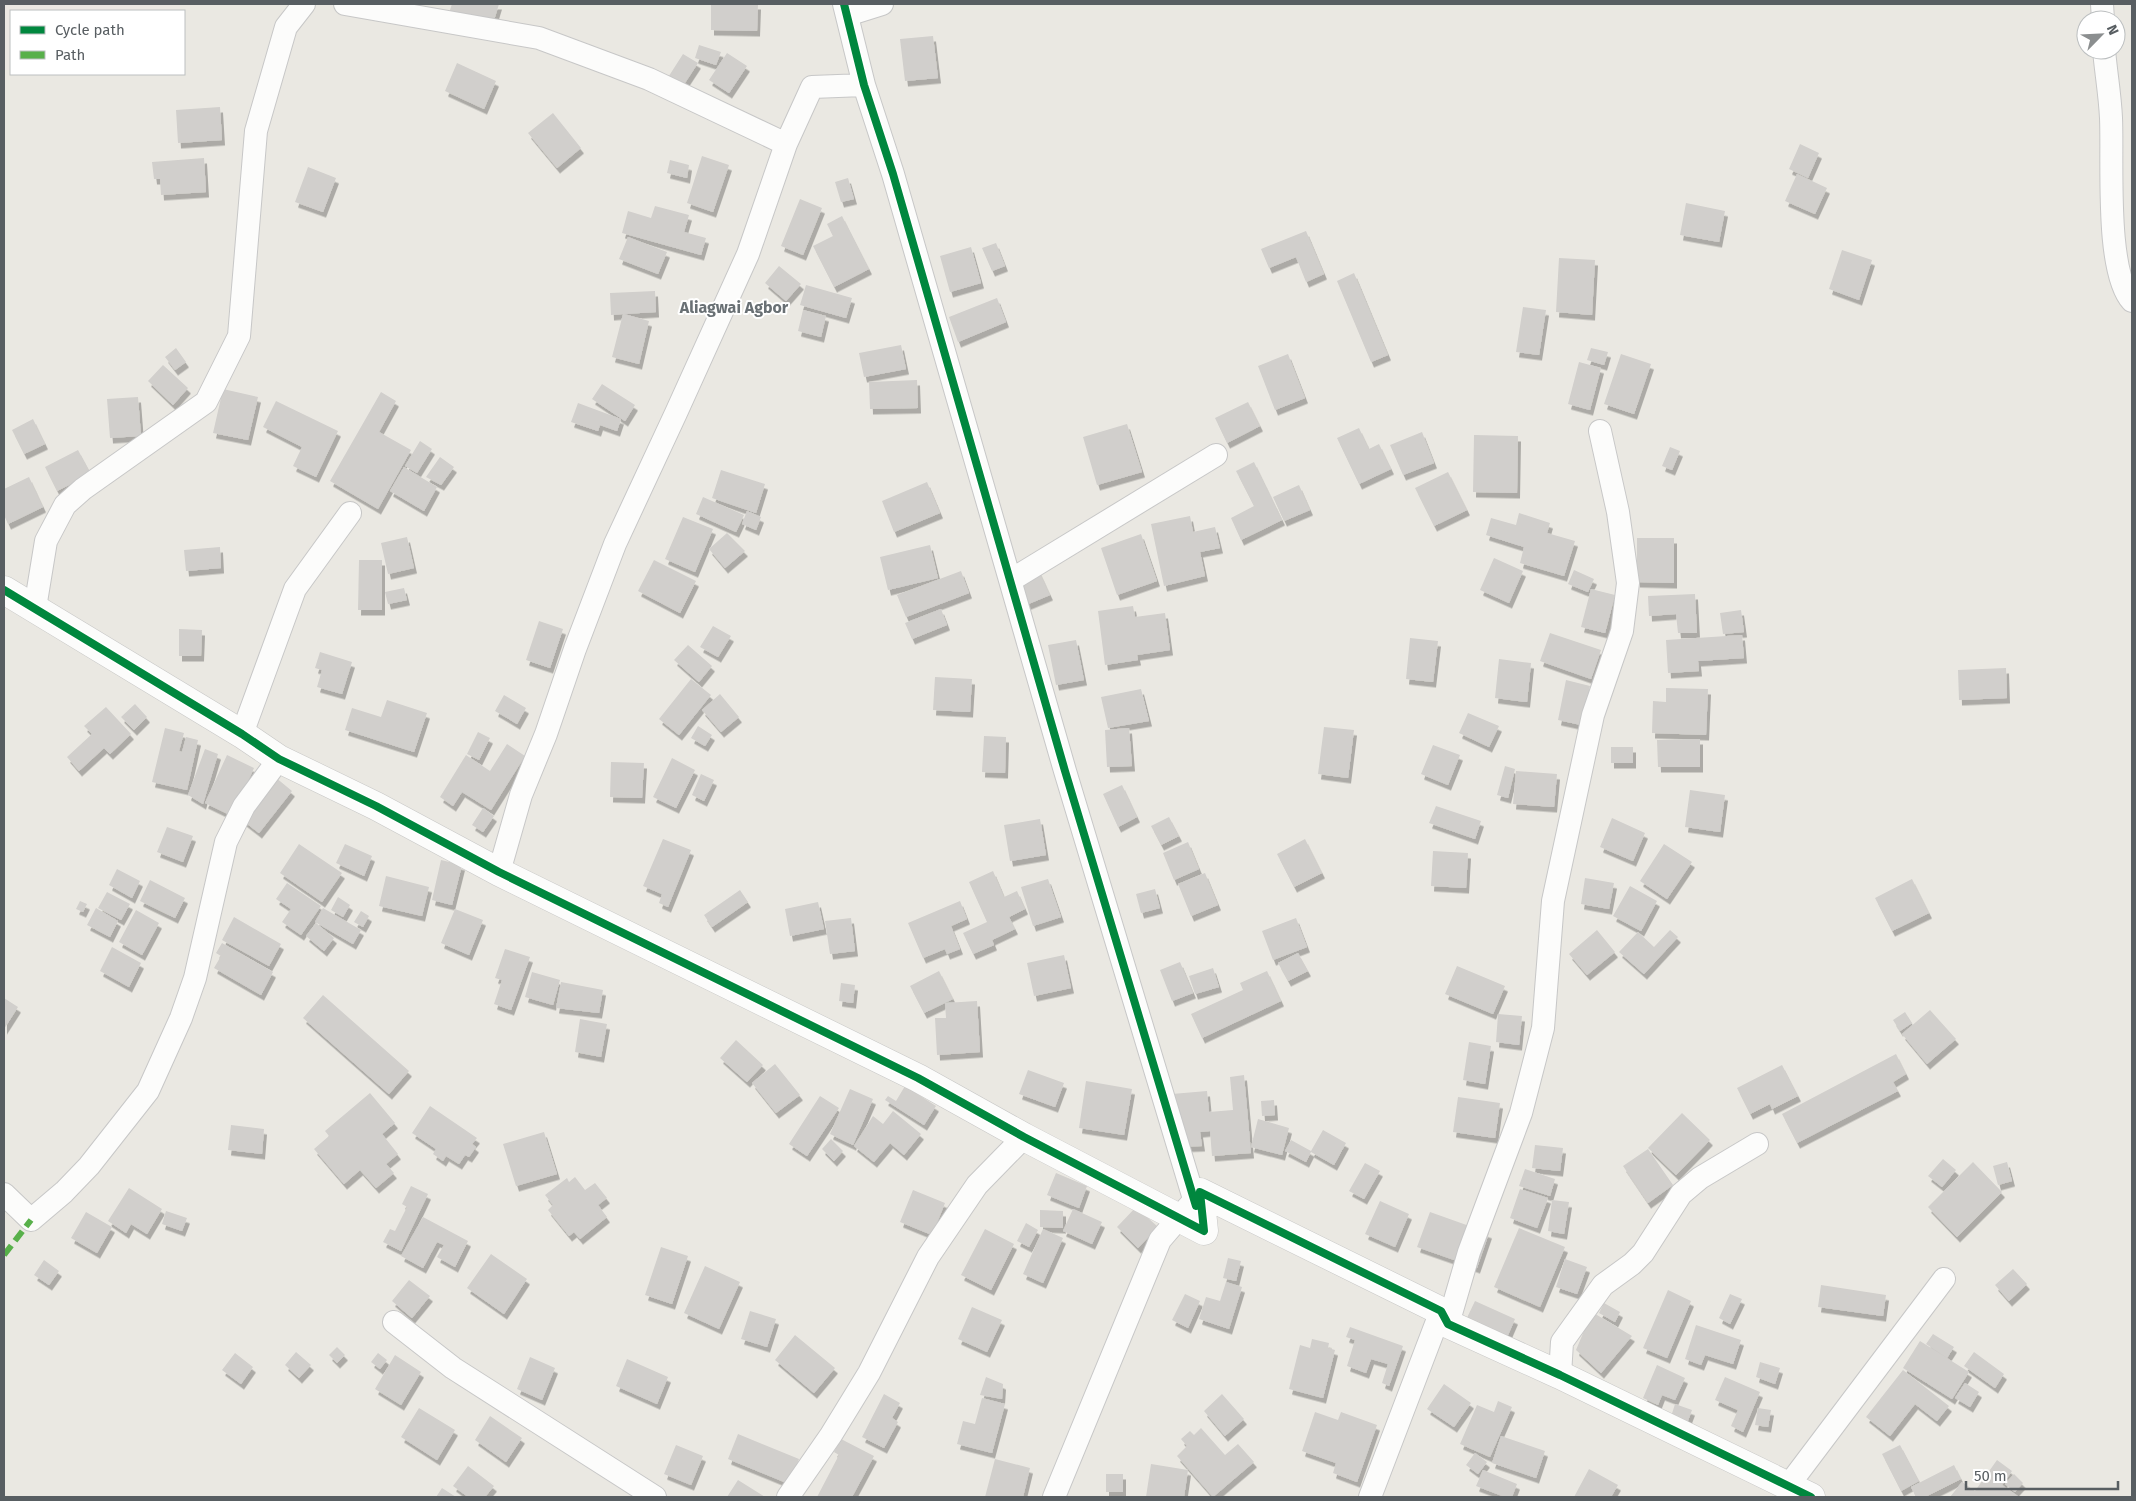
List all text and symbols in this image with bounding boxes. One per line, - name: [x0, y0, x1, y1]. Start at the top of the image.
- legend: [10, 10, 185, 75]
- north arrow: [2076, 10, 2126, 60]
- text: Cycle path: [55, 21, 125, 39]
- text: N: [2103, 22, 2122, 38]
- text: Path: [55, 46, 85, 64]
- district label: Aliagwai Agbor: [679, 298, 789, 317]
- scale bar: [1966, 1458, 2118, 1490]
- text: 50 m: [1974, 1467, 2007, 1485]

